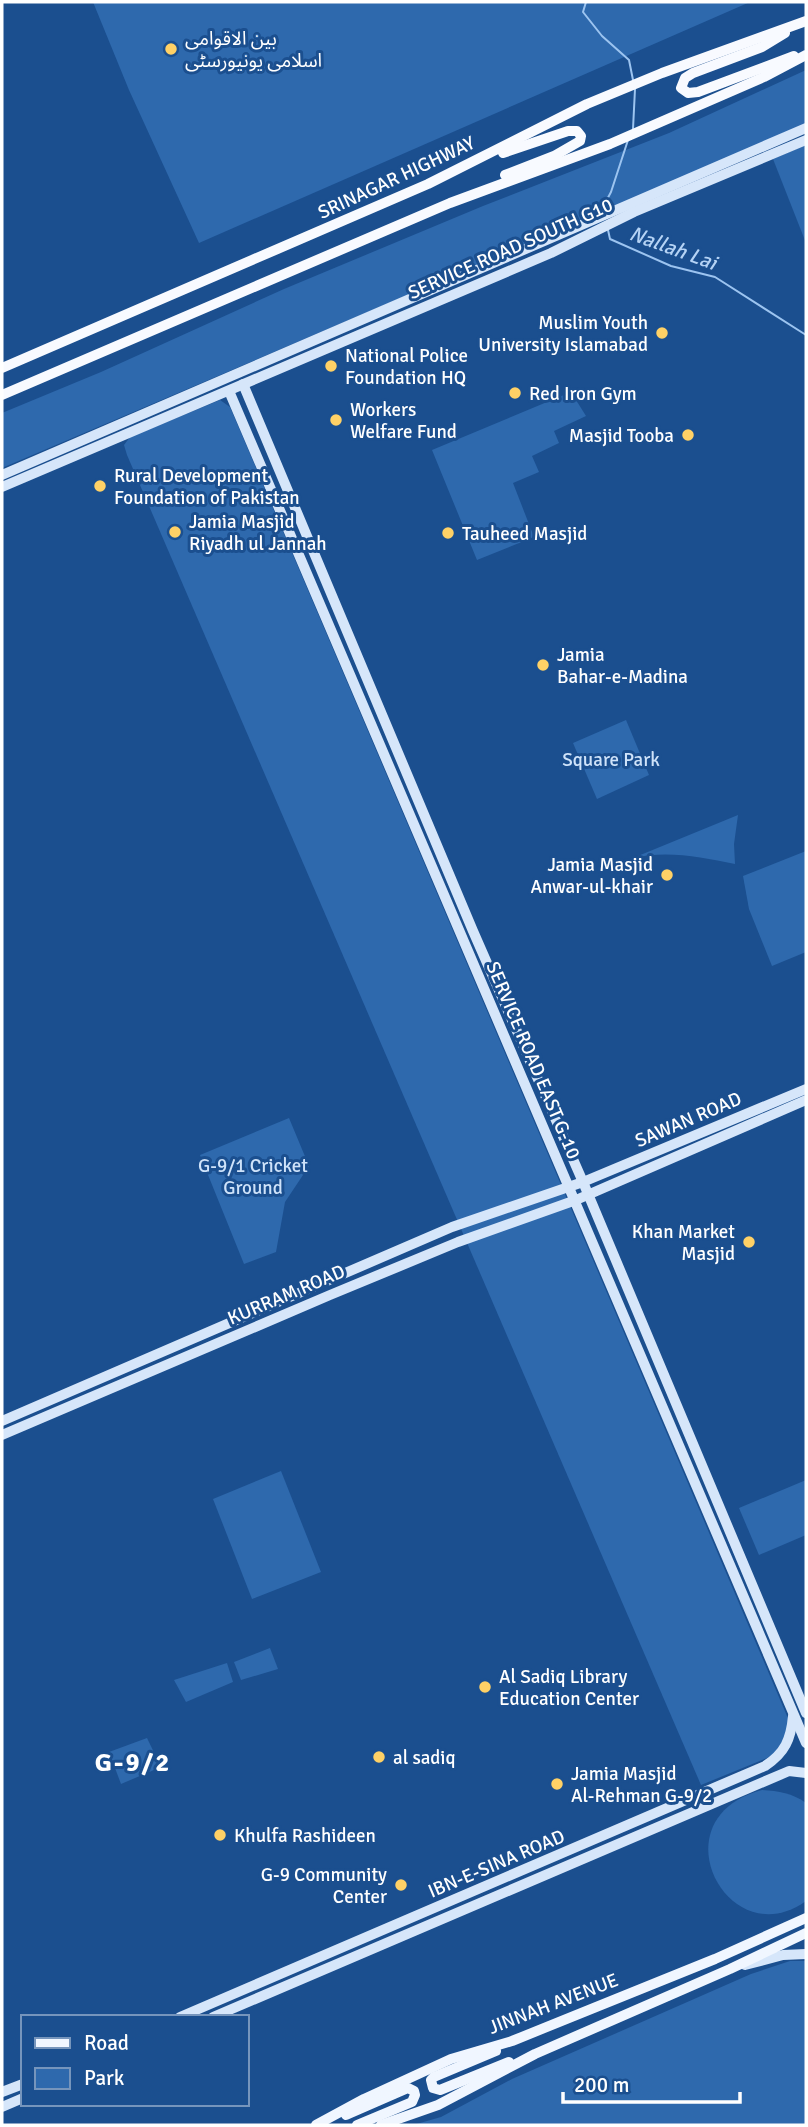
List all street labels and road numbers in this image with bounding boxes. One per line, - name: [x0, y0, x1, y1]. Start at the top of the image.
- street label: SRINAGAR HIGHWAY: [314, 131, 479, 225]
- street label: SERVICE ROAD SOUTH G10: [404, 193, 616, 305]
- street label: SERVICE ROAD EAST G-10: [481, 958, 586, 1163]
- street label: SAWAN ROAD: [632, 1087, 745, 1153]
- street label: KURRAM ROAD: [224, 1259, 349, 1330]
- street label: IBN-E-SINA ROAD: [424, 1824, 568, 1904]
- street label: JINNAH AVENUE: [485, 1968, 622, 2040]

